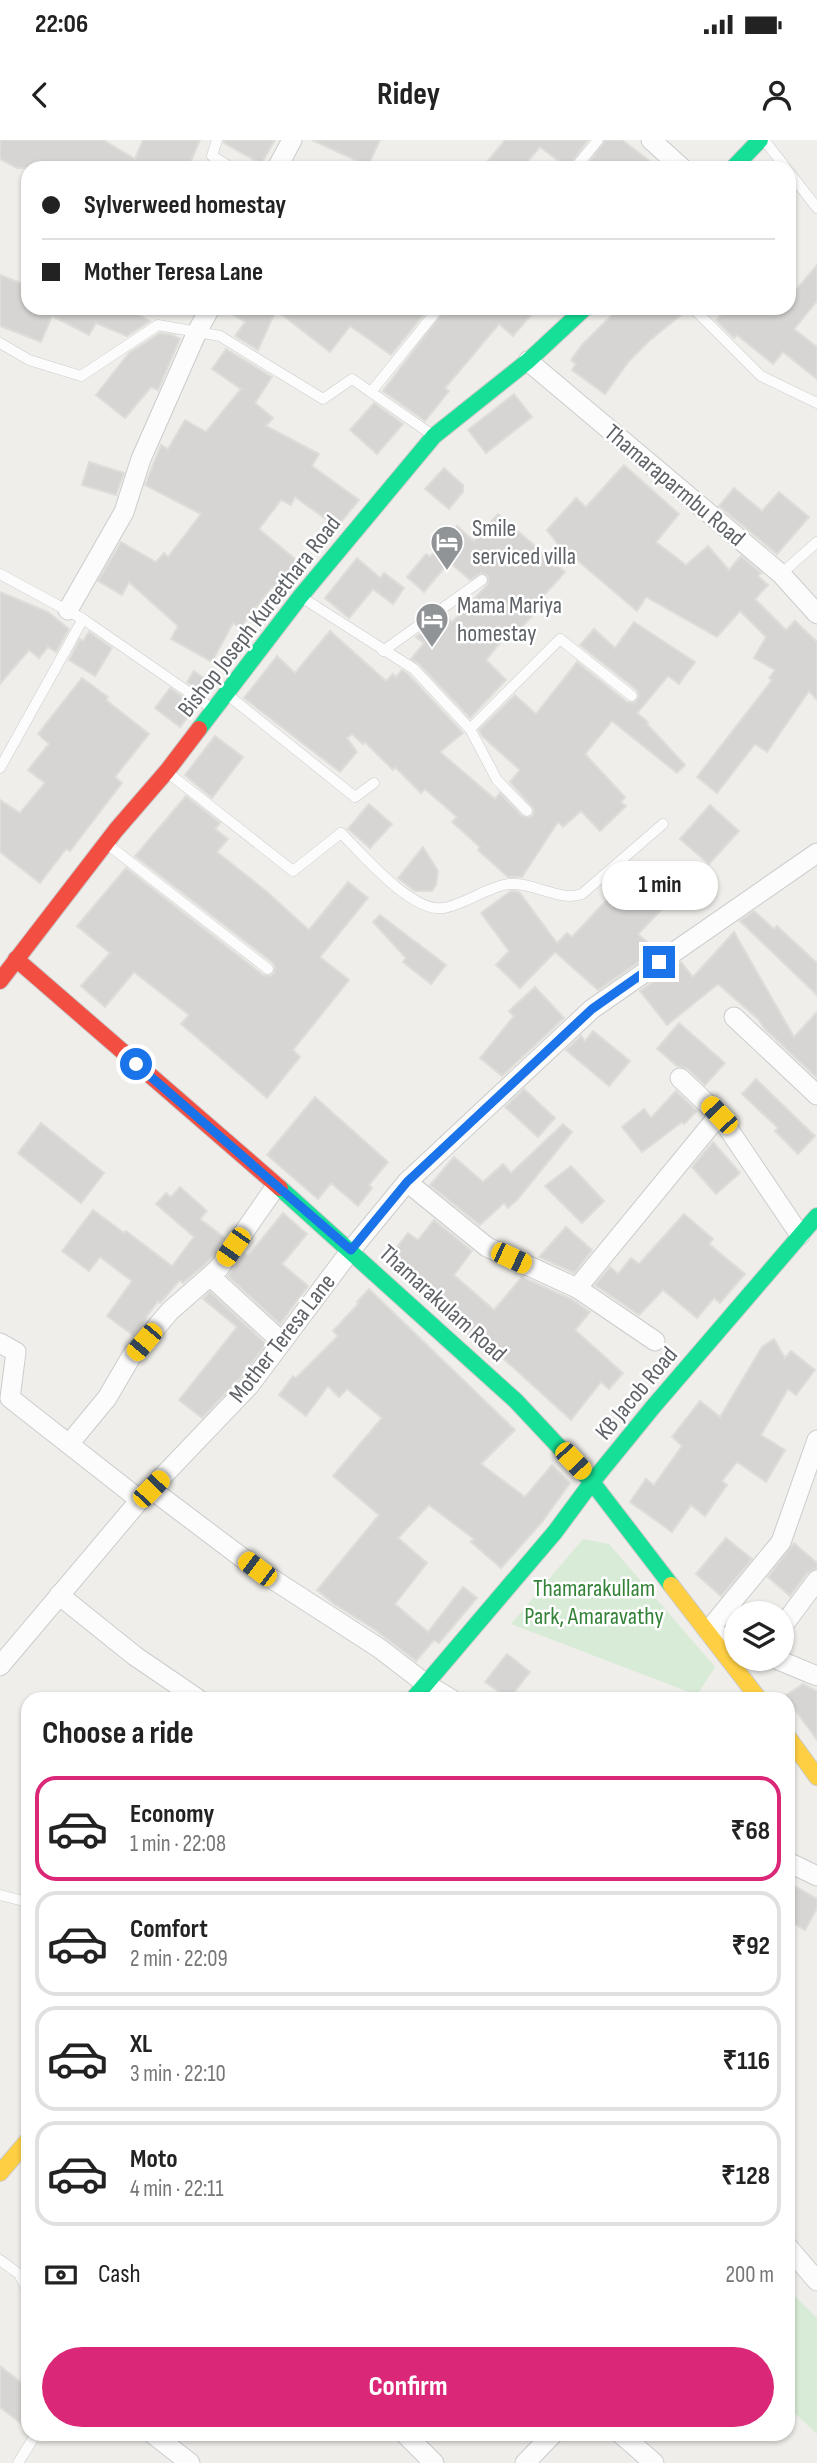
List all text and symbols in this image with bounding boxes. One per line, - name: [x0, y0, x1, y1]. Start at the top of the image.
- text: 22:06: [35, 9, 88, 40]
- text: Ridey: [377, 75, 440, 114]
- icon: back: [21, 76, 59, 114]
- icon: person: [758, 76, 796, 114]
- text: Sylverweed homestay: [84, 190, 286, 221]
- text: Mother Teresa Lane: [84, 257, 263, 288]
- street label: Thamaraparmbu Road: [598, 418, 751, 553]
- street label: Bishop Joseph Kureethara Road: [172, 510, 347, 723]
- place label: Smile serviced villa: [472, 514, 576, 571]
- hotel icon: Smile serviced villa: [428, 523, 466, 572]
- place label: Mama Mariya homestay: [457, 591, 562, 648]
- hotel icon: Mama Mariya homestay: [413, 600, 451, 649]
- callout: 1 min: [601, 860, 717, 910]
- text: 1 min: [639, 871, 681, 899]
- route end: [643, 946, 675, 978]
- route start: [120, 1048, 152, 1080]
- car: [697, 1092, 742, 1138]
- car: [213, 1224, 254, 1270]
- street label: Thamarakulam Road: [373, 1239, 512, 1368]
- car: [488, 1240, 535, 1276]
- street label: Mother Teresa Lane: [223, 1268, 342, 1409]
- car: [123, 1319, 166, 1365]
- street label: KB Jacob Road: [589, 1341, 684, 1446]
- car: [551, 1438, 596, 1484]
- car: [129, 1467, 174, 1511]
- car: [234, 1548, 281, 1590]
- park label: Thamarakullam Park, Amaravathy: [524, 1574, 664, 1631]
- map controls: [724, 1601, 794, 1671]
- button: layers: [724, 1601, 794, 1671]
- text: Choose a ride: [42, 1714, 194, 1753]
- icon: car: [46, 1797, 109, 1860]
- text: Economy: [130, 1799, 214, 1830]
- text: ₹68: [731, 1816, 770, 1847]
- text: 1 min · 22:08: [130, 1830, 226, 1858]
- icon: car: [46, 1912, 109, 1975]
- text: Comfort: [130, 1914, 208, 1945]
- text: ₹92: [731, 1931, 770, 1962]
- text: 2 min · 22:09: [130, 1945, 228, 1973]
- icon: car: [46, 2027, 109, 2090]
- text: XL: [130, 2029, 152, 2060]
- text: ₹116: [722, 2046, 770, 2077]
- text: 3 min · 22:10: [130, 2060, 226, 2088]
- icon: car: [46, 2142, 109, 2205]
- text: Moto: [130, 2144, 178, 2175]
- text: ₹128: [721, 2161, 770, 2192]
- text: 4 min · 22:11: [130, 2175, 223, 2203]
- icon: cash: [42, 2256, 80, 2294]
- text: Cash: [98, 2259, 141, 2290]
- text: 200 m: [726, 2261, 774, 2289]
- button: Confirm: [42, 2347, 774, 2427]

